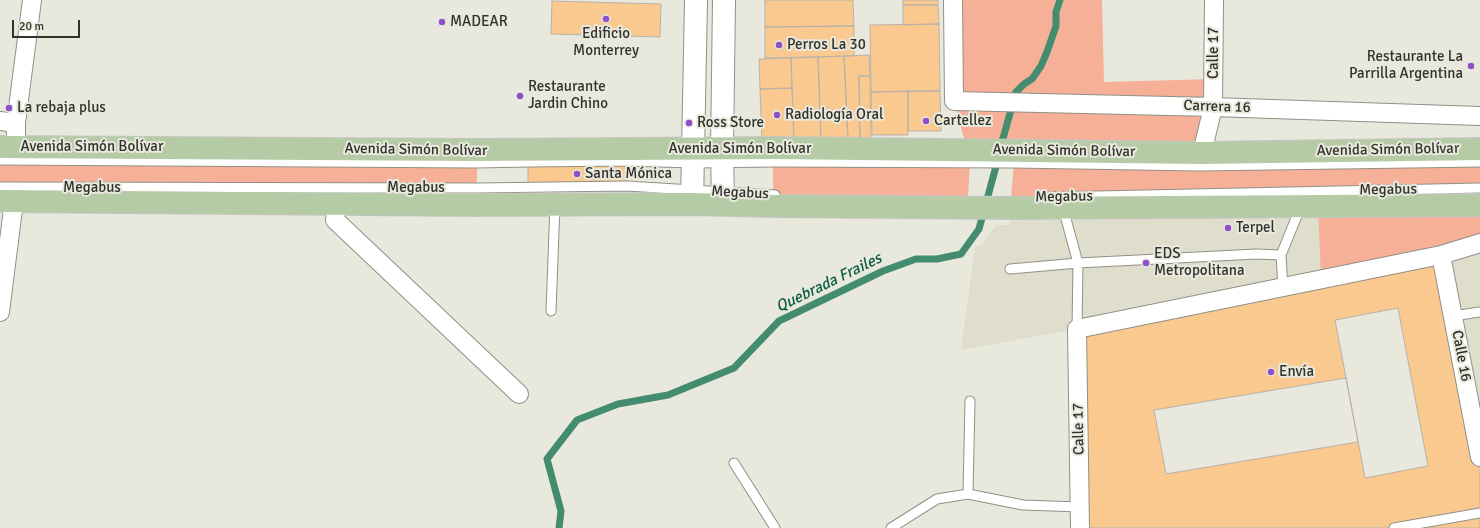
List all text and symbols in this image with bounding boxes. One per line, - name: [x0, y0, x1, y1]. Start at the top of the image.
- scale bar: [14, 12, 82, 38]
- place label: MADEAR: [450, 13, 508, 31]
- marker: Edificio Monterrey: [601, 14, 611, 24]
- marker: MADEAR: [437, 17, 447, 27]
- text: 20 m: [19, 19, 44, 34]
- place label: Edificio Monterrey: [573, 25, 639, 60]
- street label: Calle 17: [1205, 27, 1223, 79]
- place label: Perros La 30: [787, 36, 866, 54]
- marker: Perros La 30: [774, 40, 784, 50]
- place label: Restaurante La Parrilla Argentina: [1349, 48, 1463, 83]
- marker: Restaurante La Parrilla Argentina: [1466, 61, 1476, 71]
- place label: Restaurante Jardin Chino: [528, 78, 608, 113]
- marker: Restaurante Jardin Chino: [515, 91, 525, 101]
- street label: Carrera 16: [1183, 97, 1251, 117]
- place label: La rebaja plus: [17, 99, 106, 117]
- marker: La rebaja plus: [4, 103, 14, 113]
- place label: Radiología Oral: [785, 106, 883, 124]
- marker: Radiología Oral: [772, 110, 782, 120]
- place label: Cartellez: [934, 112, 992, 130]
- place label: Ross Store: [697, 114, 764, 132]
- marker: Cartellez: [921, 116, 931, 126]
- marker: Ross Store: [684, 118, 694, 128]
- street label: Avenida Simón Bolívar: [21, 138, 163, 156]
- street label: Avenida Simón Bolívar: [344, 140, 488, 160]
- street label: Avenida Simón Bolívar: [669, 140, 811, 158]
- street label: Avenida Simón Bolívar: [1316, 140, 1460, 160]
- street label: Avenida Simón Bolívar: [992, 141, 1136, 161]
- place label: Santa Mónica: [585, 165, 672, 183]
- marker: Santa Mónica: [572, 169, 582, 179]
- street label: Megabus: [63, 179, 121, 197]
- street label: Megabus: [387, 179, 445, 197]
- street label: Megabus: [1359, 180, 1417, 200]
- street label: Megabus: [711, 182, 769, 204]
- street label: Megabus: [1035, 187, 1093, 207]
- place label: Terpel: [1236, 219, 1275, 237]
- marker: Terpel: [1223, 223, 1233, 233]
- place label: EDS Metropolitana: [1154, 245, 1245, 280]
- water label: Quebrada Frailes: [773, 249, 885, 317]
- marker: EDS Metropolitana: [1141, 258, 1151, 268]
- street label: Calle 16: [1447, 329, 1475, 383]
- place label: Envía: [1279, 363, 1314, 381]
- marker: Envía: [1266, 367, 1276, 377]
- street label: Calle 17: [1070, 403, 1088, 455]

